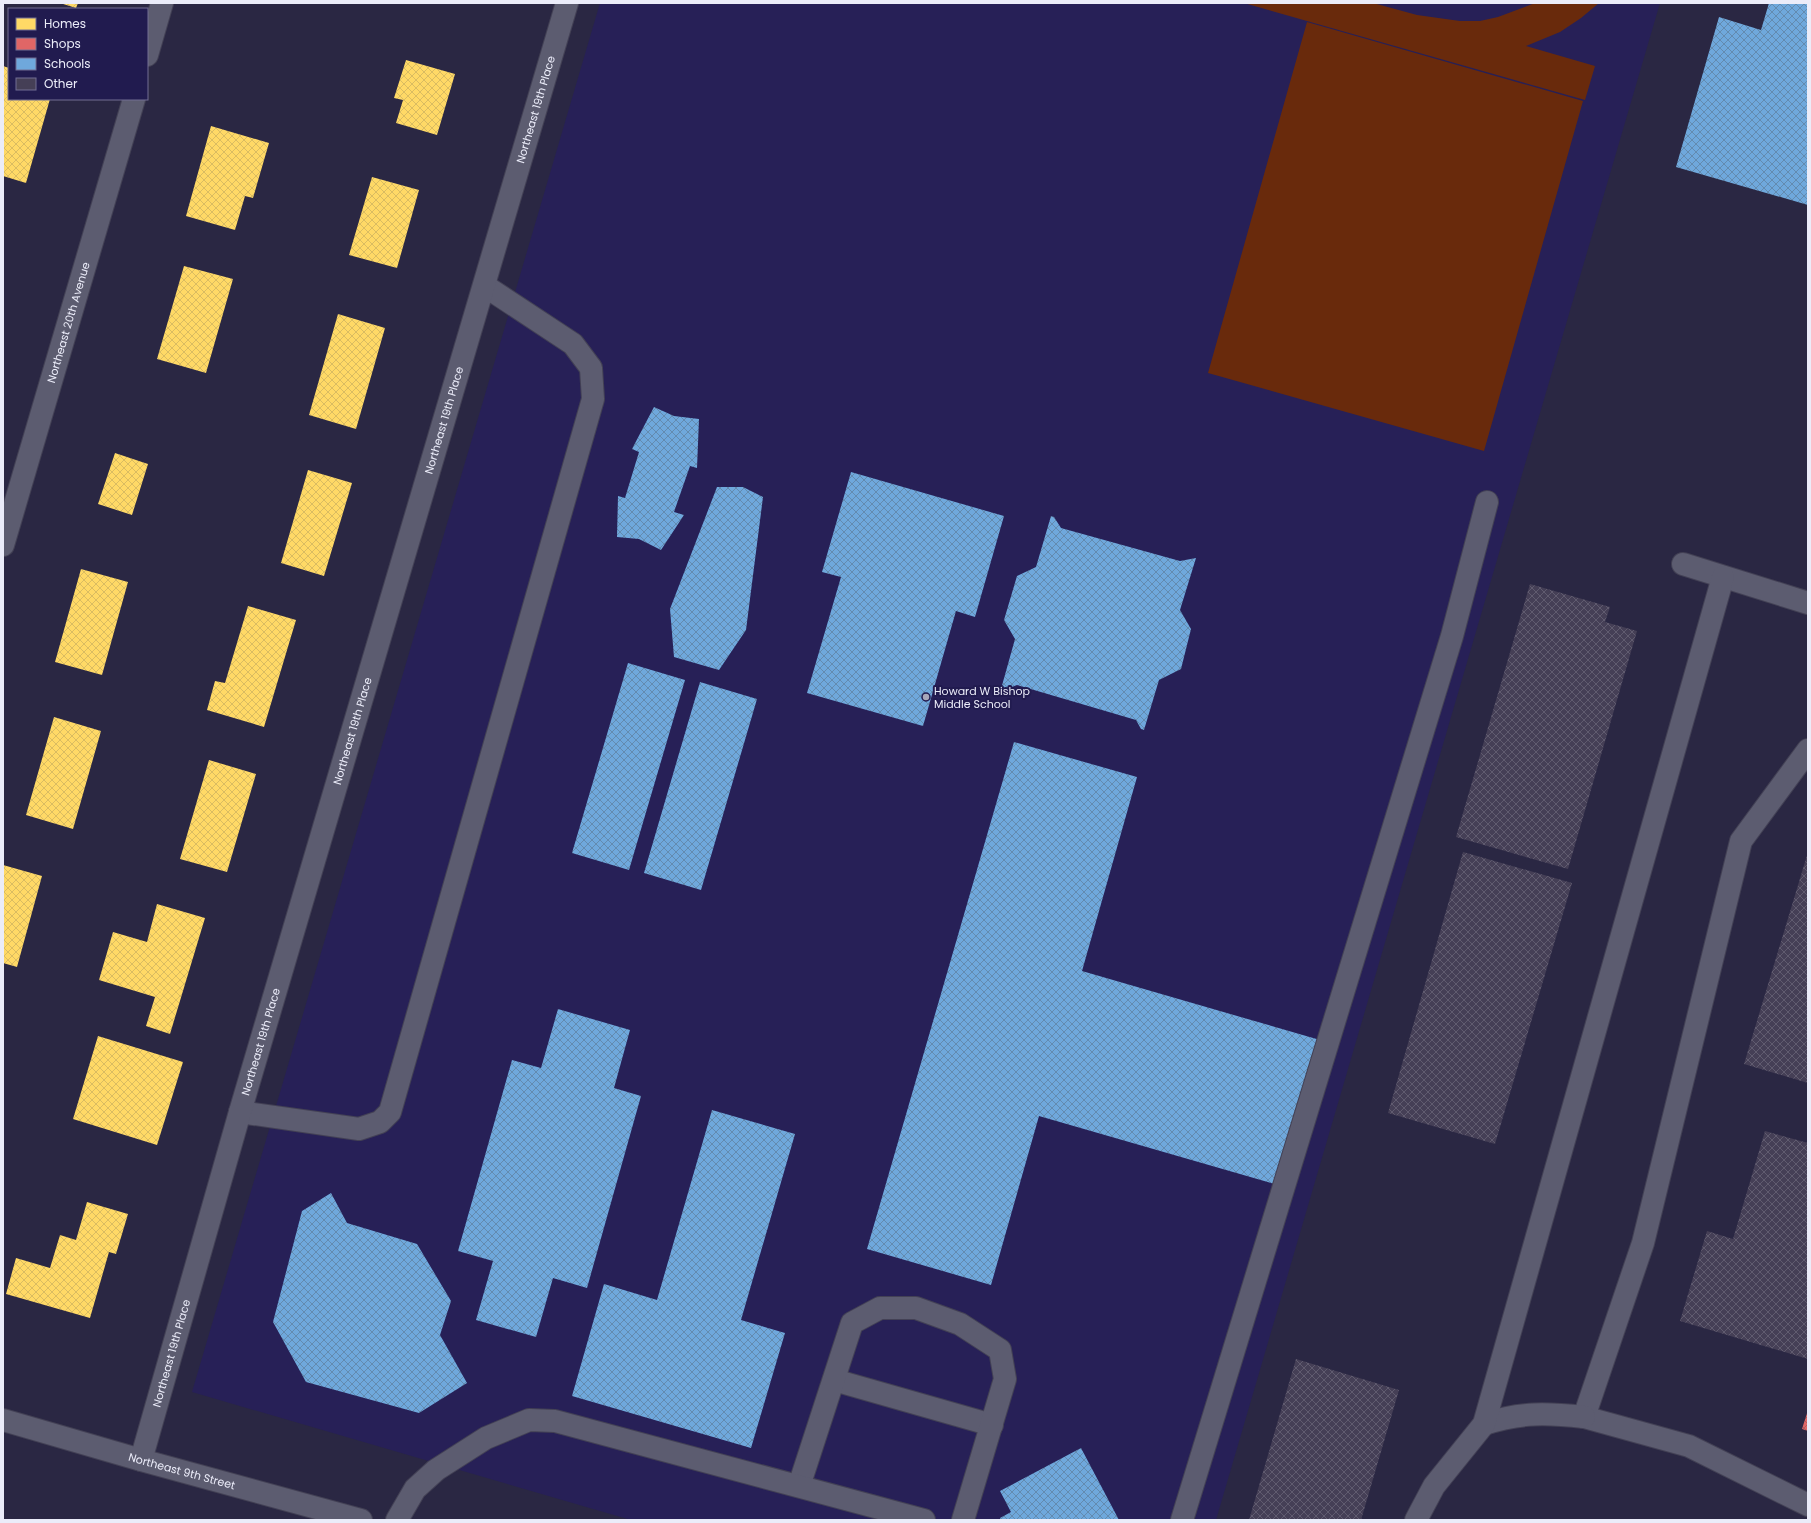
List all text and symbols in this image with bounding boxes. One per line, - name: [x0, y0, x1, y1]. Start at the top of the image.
- legend: [8, 8, 148, 100]
- text: Homes: [44, 15, 86, 32]
- text: Shops: [44, 35, 81, 52]
- street label: Northeast 19th Place: [512, 54, 559, 165]
- text: Schools: [44, 55, 91, 72]
- text: Other: [44, 75, 78, 92]
- street label: Northeast 20th Avenue: [43, 260, 94, 385]
- street label: Northeast 19th Place: [421, 364, 467, 476]
- street label: Northeast 19th Place: [329, 675, 376, 787]
- place label: Howard W Bishop Middle School: [934, 683, 1030, 712]
- marker: Howard W Bishop Middle School: [921, 692, 931, 702]
- street label: Northeast 19th Place: [237, 986, 284, 1098]
- street label: Northeast 19th Place: [148, 1297, 194, 1409]
- street label: Northeast 9th Street: [127, 1449, 237, 1493]

